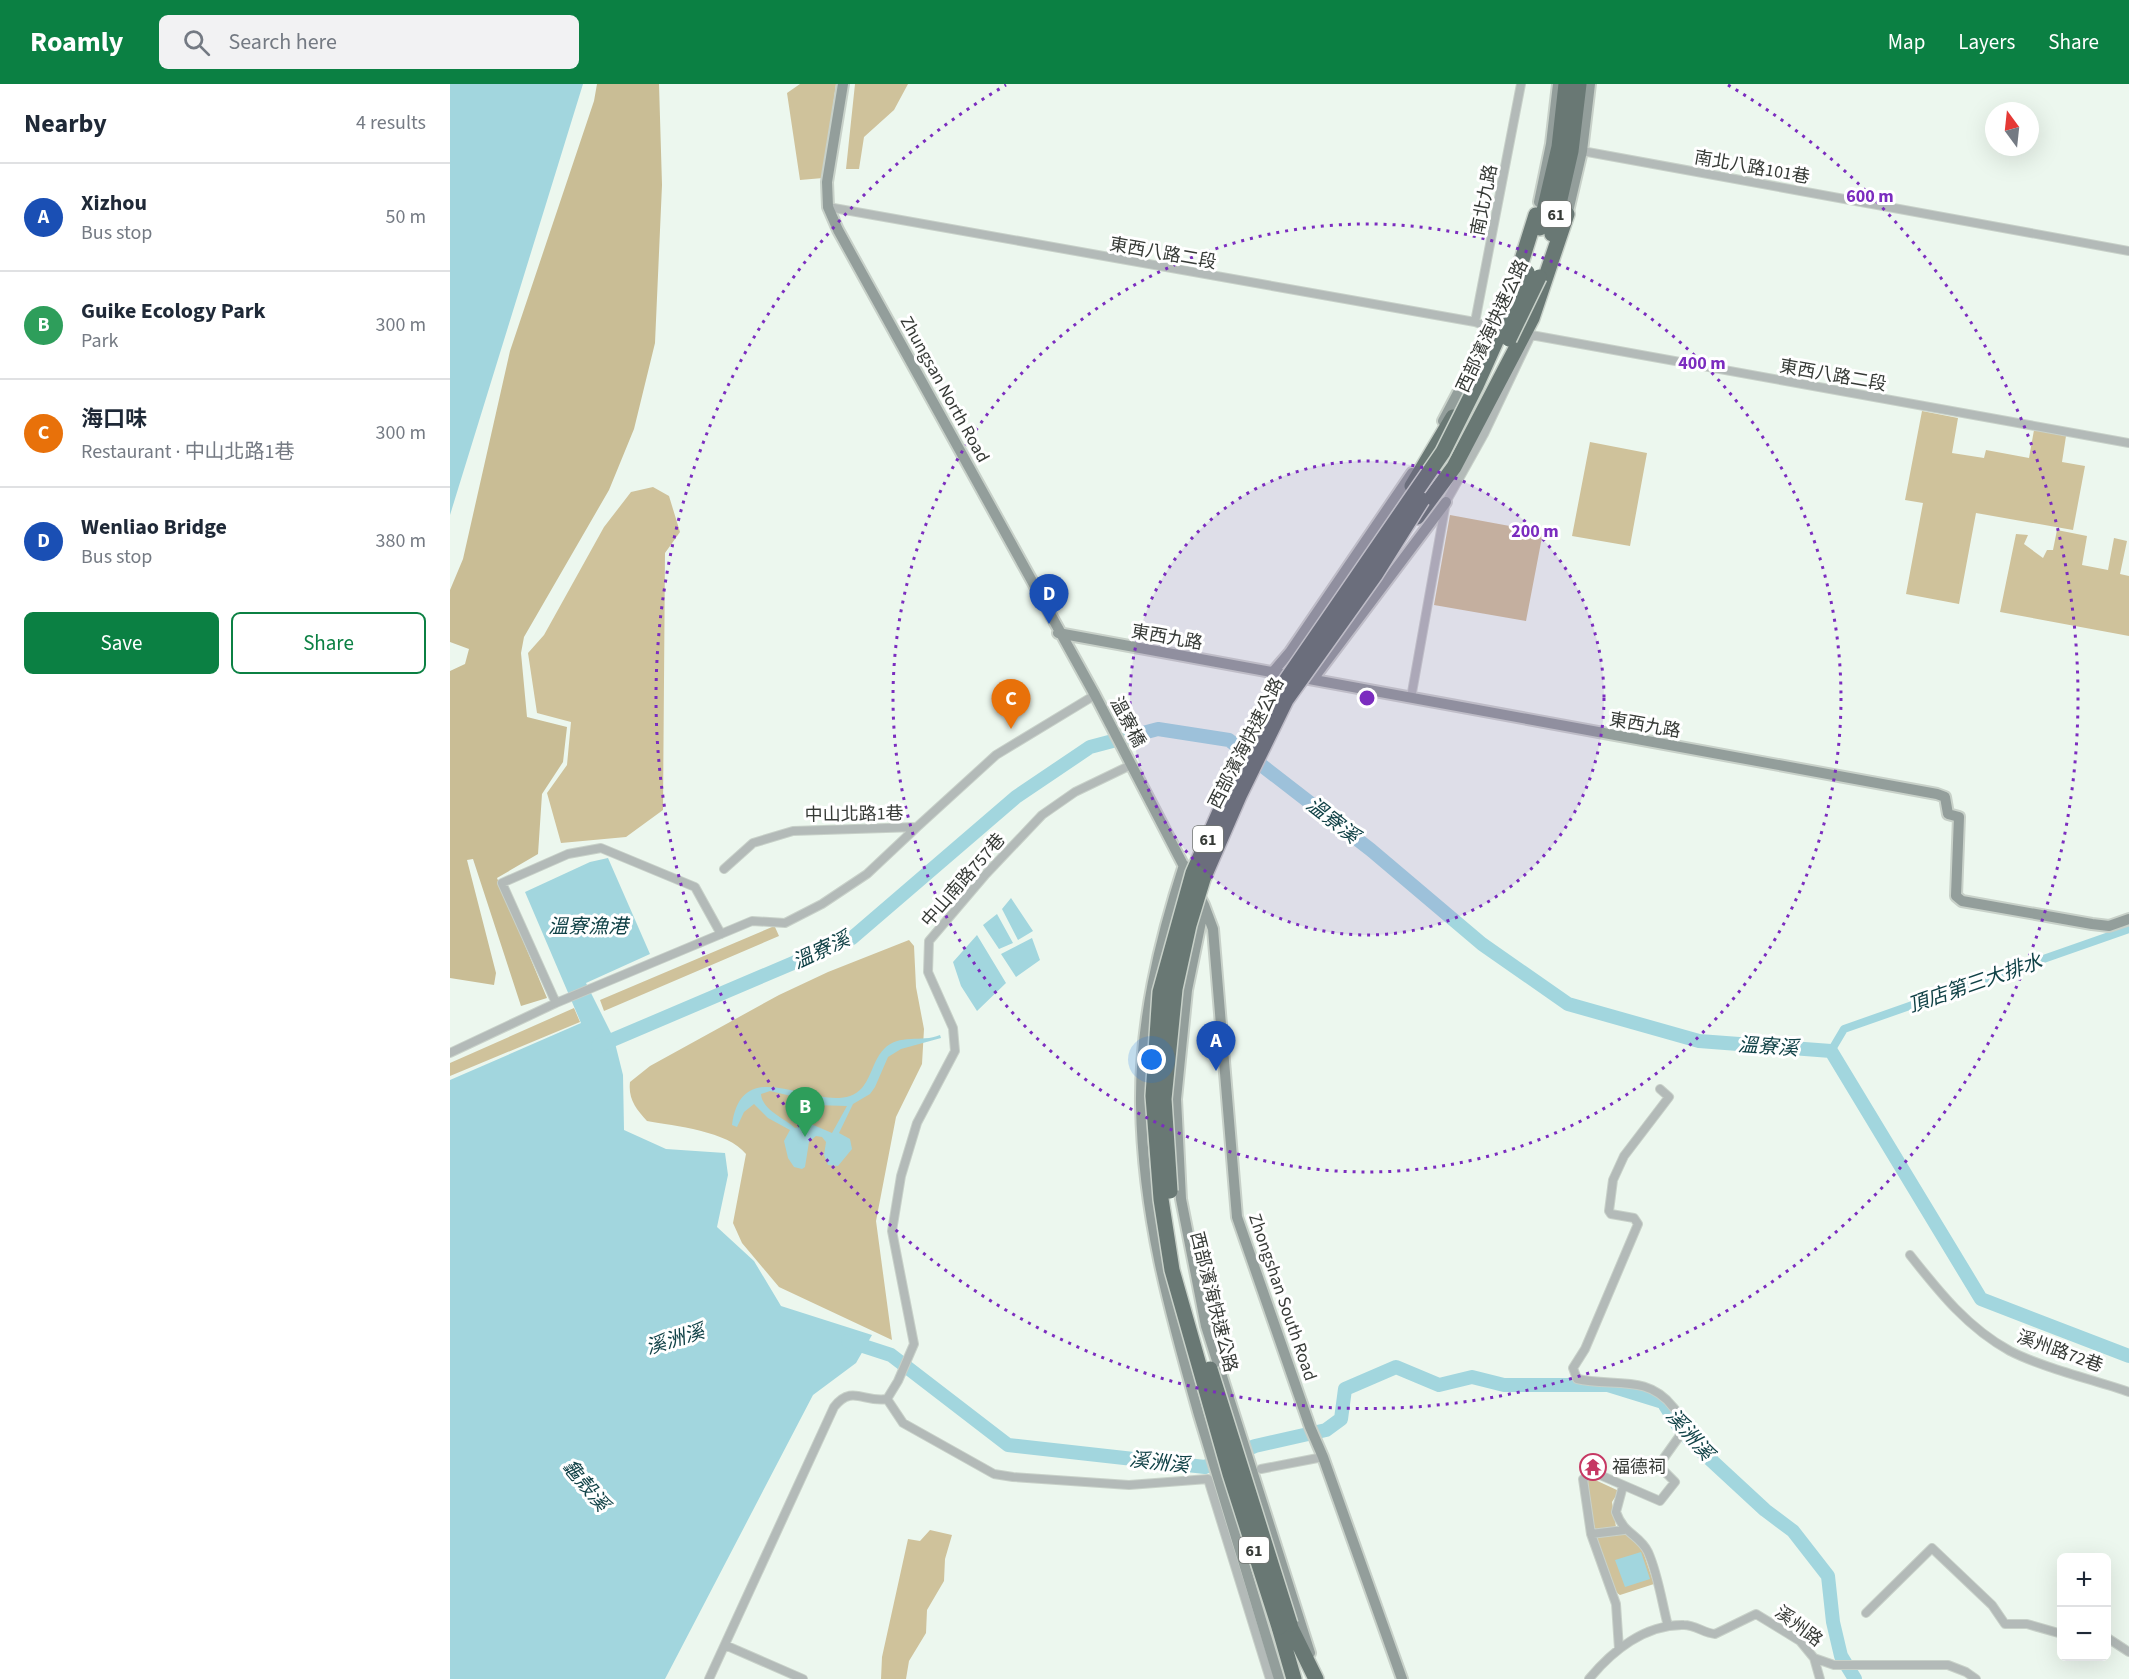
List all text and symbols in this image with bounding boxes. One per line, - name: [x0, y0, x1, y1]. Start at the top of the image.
- search box: [159, 15, 579, 69]
- text: Roamly: [30, 22, 123, 62]
- icon: search: [180, 26, 213, 59]
- text: Search here: [228, 26, 337, 58]
- text: Map: [1888, 27, 1925, 57]
- text: Layers: [1958, 27, 2015, 57]
- text: Share: [2048, 27, 2099, 57]
- north arrow: [1985, 102, 2039, 156]
- text: Nearby: [24, 105, 107, 142]
- text: 4 results: [356, 109, 426, 137]
- street label: 南北八路101巷: [1692, 145, 1812, 190]
- street label: 南北九路: [1465, 162, 1504, 238]
- text: 600 m: [1846, 184, 1894, 209]
- text: Xizhou: [81, 187, 147, 219]
- road number: 61: [1541, 201, 1571, 227]
- text: A: [38, 203, 49, 231]
- text: 50 m: [386, 203, 426, 231]
- text: Bus stop: [81, 219, 152, 247]
- street label: 東西八路二段: [1108, 232, 1218, 275]
- street label: 西部濱海快速公路: [1451, 256, 1534, 397]
- text: Guike Ecology Park: [81, 295, 266, 327]
- text: B: [37, 311, 50, 339]
- text: 300 m: [376, 311, 426, 339]
- street label: Zhungsan North Road: [894, 311, 995, 467]
- text: Park: [81, 327, 118, 355]
- text: 400 m: [1678, 351, 1726, 376]
- street label: 東西八路二段: [1778, 354, 1888, 397]
- text: 海口味: [81, 403, 147, 435]
- text: C: [38, 419, 49, 447]
- text: 300 m: [376, 419, 426, 447]
- text: Restaurant · 中山北路1巷: [81, 438, 295, 466]
- text: Wenliao Bridge: [81, 511, 227, 543]
- text: 200 m: [1511, 519, 1559, 544]
- text: D: [37, 527, 50, 555]
- text: 380 m: [376, 527, 426, 555]
- text: Bus stop: [81, 543, 152, 571]
- pin: D: [1030, 574, 1068, 624]
- button: Save: [24, 612, 219, 674]
- button: Share: [231, 612, 426, 674]
- street label: 東西九路: [1129, 619, 1205, 656]
- street label: 西部濱海快速公路: [1203, 673, 1290, 813]
- pin: C: [992, 680, 1030, 729]
- centre of rings: [1357, 688, 1377, 708]
- street label: 溫寮橋: [1104, 693, 1151, 752]
- street label: 東西九路: [1607, 707, 1683, 744]
- water label: 溫寮溪: [1300, 791, 1367, 852]
- street label: 中山北路1巷: [804, 801, 904, 828]
- road number: 61: [1193, 826, 1223, 852]
- street label: 中山南路757巷: [916, 828, 1011, 933]
- water label: 溫寮漁港: [548, 913, 631, 941]
- water label: 溫寮溪: [788, 924, 857, 976]
- water label: 頂店第三大排水: [1905, 948, 2047, 1020]
- pin: A: [1196, 1022, 1236, 1071]
- water label: 溫寮溪: [1737, 1031, 1802, 1063]
- your location: [1137, 1045, 1166, 1074]
- pin: B: [786, 1088, 824, 1137]
- street label: Zhongshan South Road: [1242, 1210, 1323, 1384]
- street label: 西部濱海快速公路: [1184, 1229, 1243, 1375]
- water label: 溪洲溪: [643, 1317, 711, 1362]
- street label: 溪州路72巷: [2013, 1324, 2106, 1379]
- water label: 溪洲溪: [1659, 1403, 1721, 1469]
- water label: 溪洲溪: [1128, 1446, 1193, 1480]
- temple icon: 福德祠: [1578, 1452, 1608, 1482]
- water label: 龜殼溪: [555, 1454, 617, 1520]
- place label: 福德祠: [1612, 1455, 1666, 1480]
- road number: 61: [1239, 1537, 1269, 1563]
- map controls: [2057, 1553, 2111, 1661]
- button: +: [2057, 1553, 2111, 1607]
- street label: 溪州路: [1770, 1600, 1828, 1653]
- button: −: [2057, 1607, 2111, 1661]

